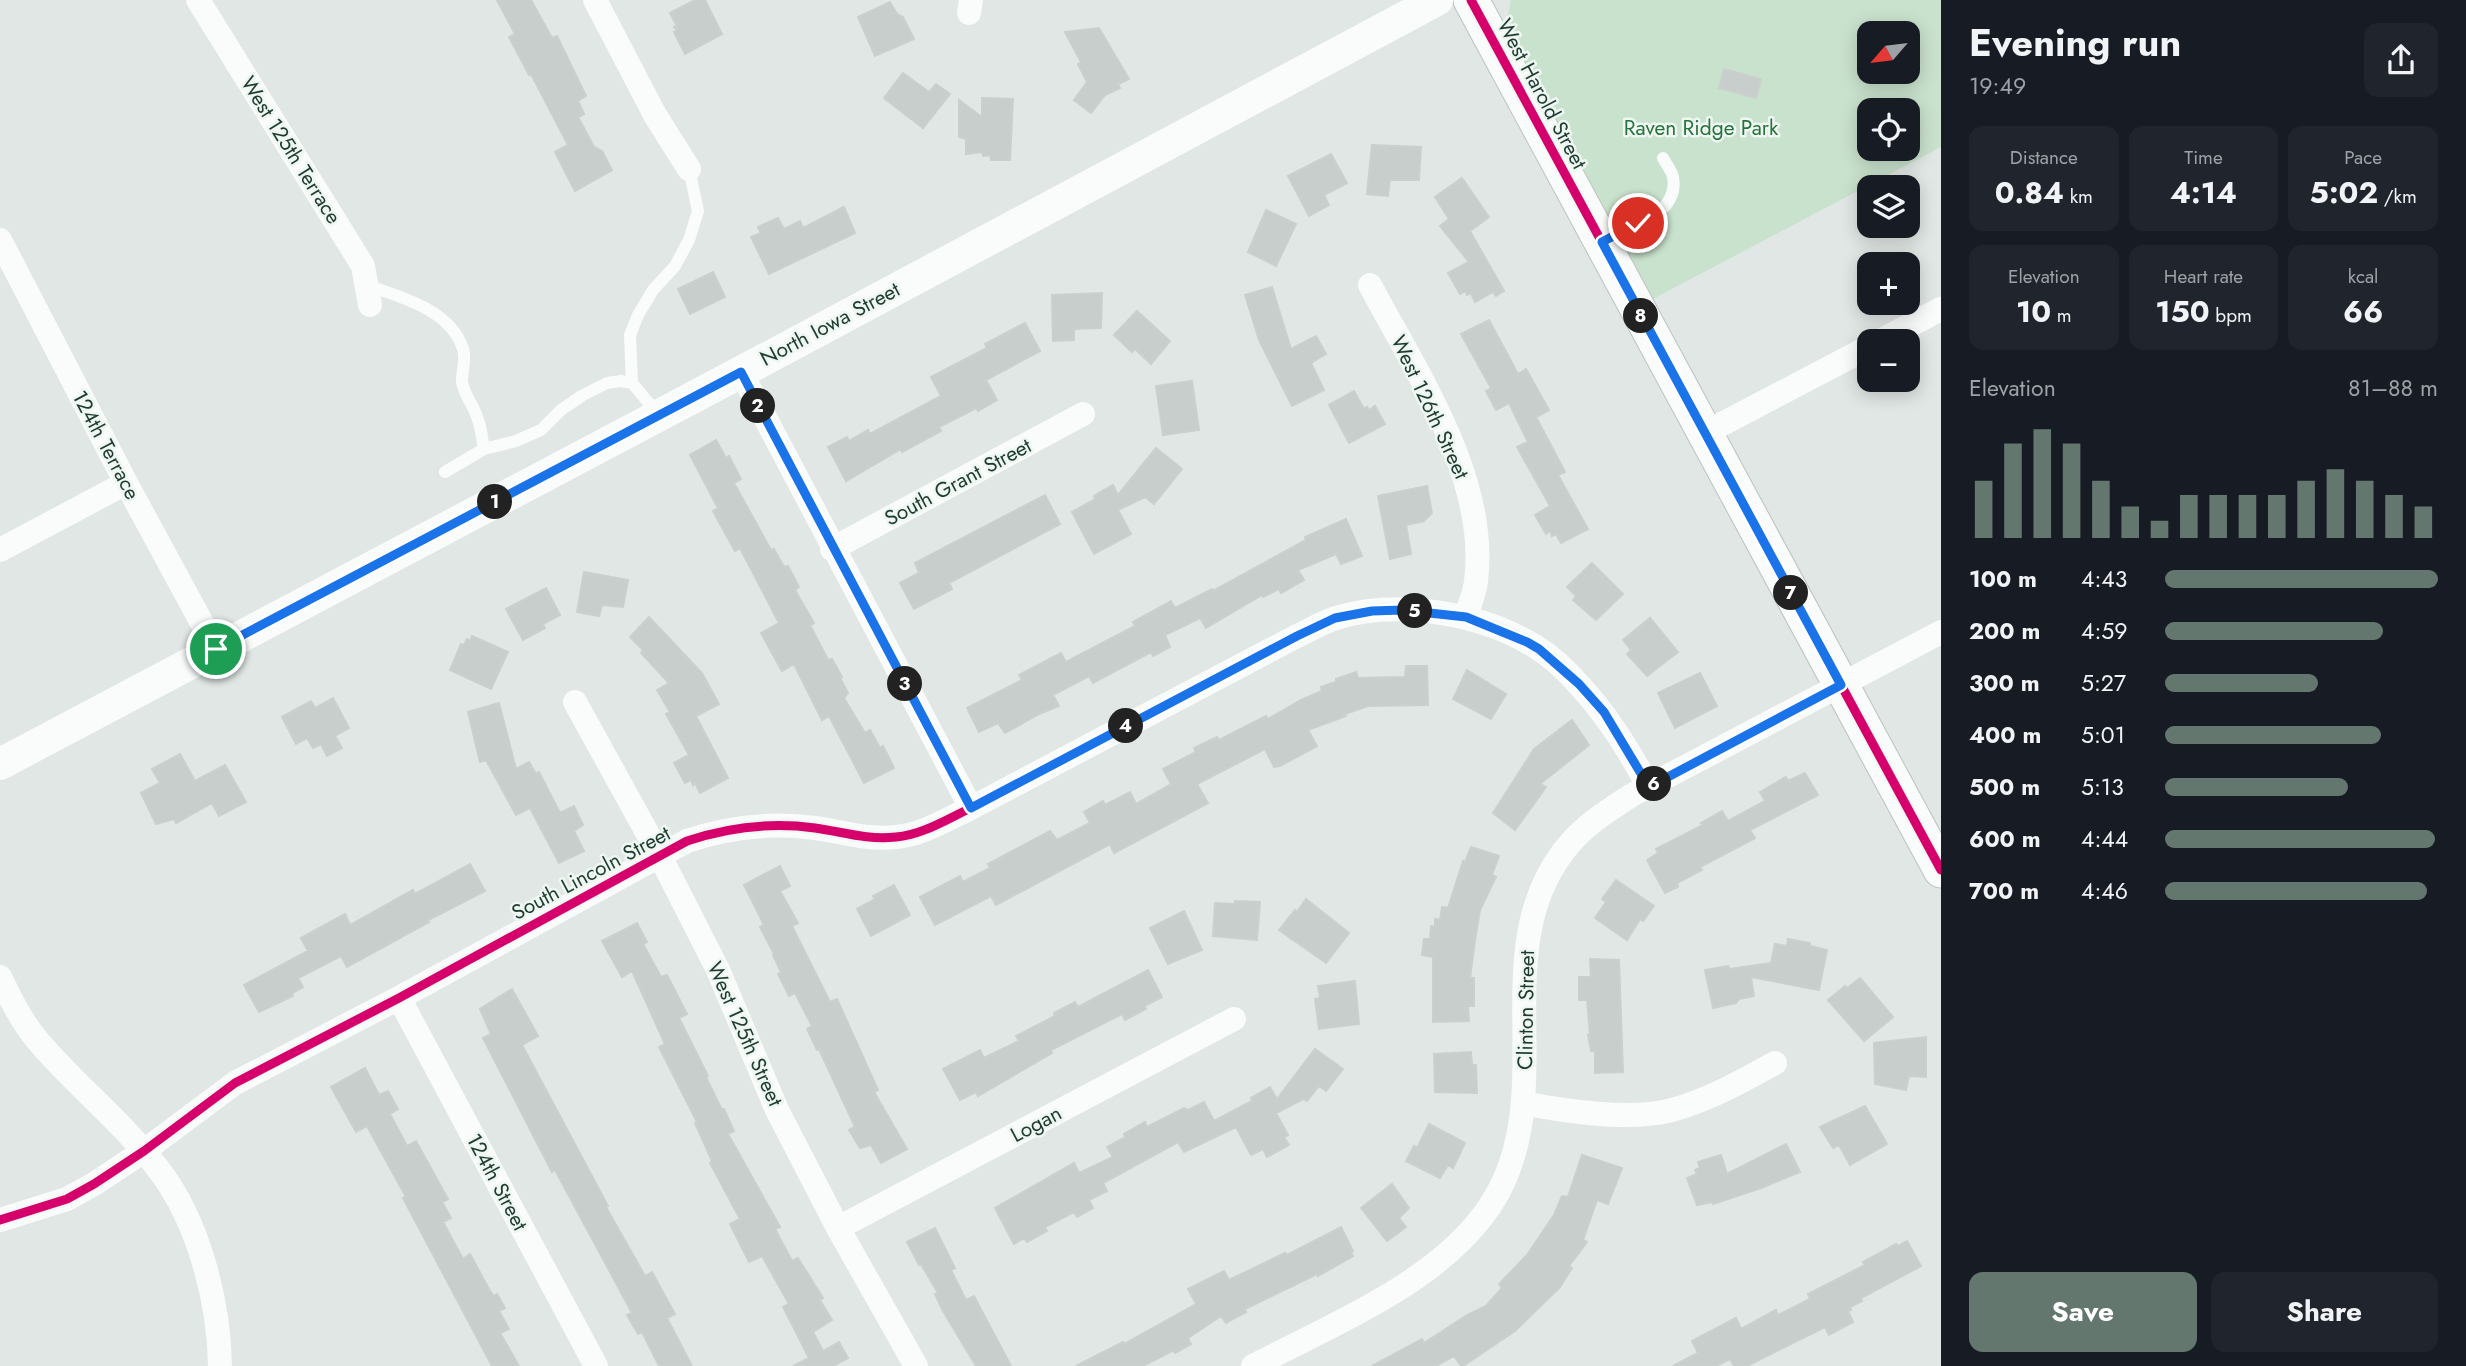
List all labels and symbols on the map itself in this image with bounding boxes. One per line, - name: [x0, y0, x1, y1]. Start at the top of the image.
- street label: West Harold Street: [1490, 13, 1594, 175]
- north arrow: [1857, 21, 1920, 84]
- street label: West 125th Terrace: [233, 70, 349, 230]
- park label: Raven Ridge Park: [1624, 113, 1779, 143]
- pin: [1608, 193, 1668, 253]
- street label: North Iowa Street: [755, 275, 905, 373]
- pin: 8: [1624, 298, 1658, 334]
- street label: West 126th Street: [1384, 330, 1476, 484]
- street label: 124th Terrace: [65, 385, 147, 505]
- pin: 2: [740, 388, 776, 424]
- street label: South Grant Street: [879, 431, 1037, 533]
- pin: 1: [477, 484, 512, 520]
- pin: 7: [1774, 576, 1809, 610]
- pin: 5: [1398, 594, 1432, 628]
- pin: [186, 619, 246, 679]
- pin: 3: [888, 666, 922, 702]
- pin: 4: [1108, 708, 1144, 744]
- pin: 6: [1636, 766, 1672, 802]
- street label: South Lincoln Street: [506, 818, 676, 928]
- street label: Clinton Street: [1510, 950, 1542, 1070]
- street label: West 125th Street: [700, 957, 790, 1111]
- street label: Logan: [1005, 1098, 1067, 1150]
- street label: 124th Street: [459, 1128, 535, 1236]

